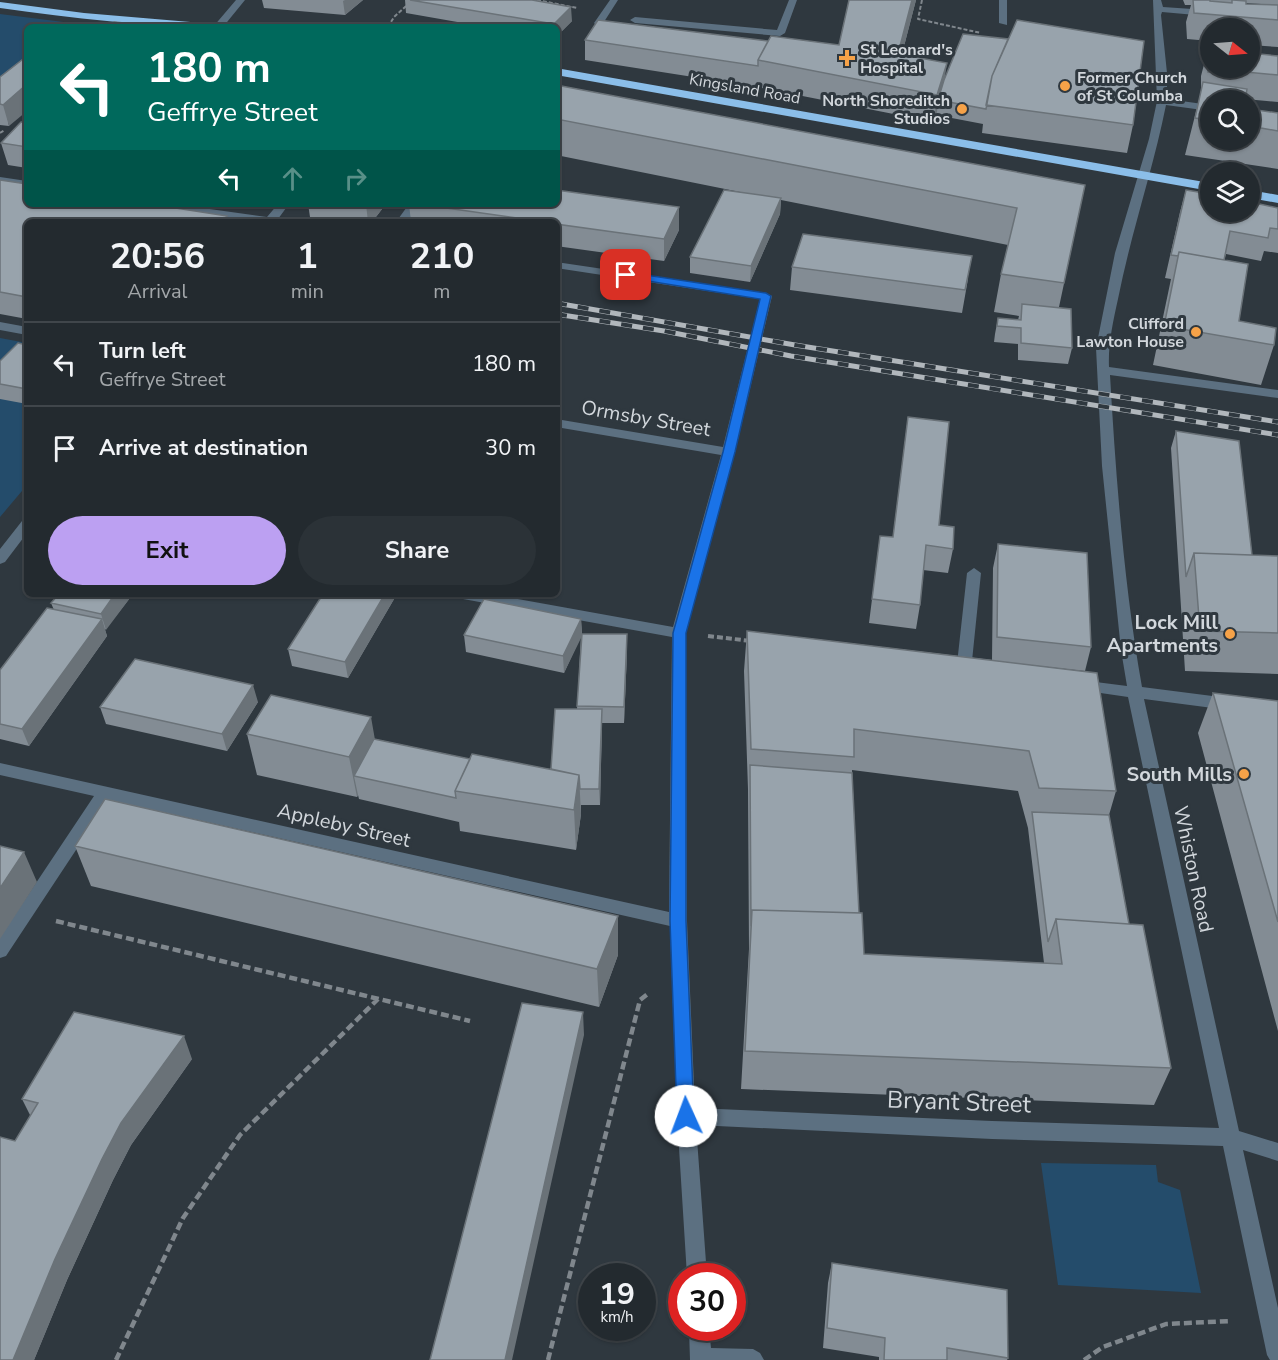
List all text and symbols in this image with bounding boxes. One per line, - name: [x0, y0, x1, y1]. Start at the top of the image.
- north arrow: [1200, 18, 1260, 78]
- map controls: [1200, 18, 1260, 222]
- place label: St Leonard's Hospital: [860, 39, 953, 79]
- text: 180 m: [147, 40, 271, 97]
- icon: left: [48, 48, 126, 126]
- marker: St Leonard's Hospital: [838, 49, 856, 67]
- place label: Former Church of St Columba: [1077, 67, 1187, 107]
- street label: Kingsland Road: [687, 68, 802, 110]
- marker: Former Church of St Columba: [1058, 79, 1072, 93]
- place label: North Shoreditch Studios: [822, 90, 950, 130]
- button: search: [1200, 90, 1260, 150]
- text: Geffrye Street: [147, 94, 318, 131]
- marker: North Shoreditch Studios: [955, 102, 969, 116]
- icon: left: [213, 162, 246, 195]
- icon: ahead: [276, 162, 309, 195]
- icon: right: [339, 162, 372, 195]
- button: layers: [1200, 162, 1260, 222]
- text: 20:56: [110, 232, 205, 281]
- text: 1: [296, 232, 318, 281]
- text: 210: [409, 232, 474, 281]
- pin: [600, 249, 651, 300]
- icon: arrive: [609, 258, 642, 291]
- text: Arrival: [127, 278, 187, 305]
- text: min: [291, 278, 324, 305]
- text: m: [433, 278, 450, 305]
- place label: Clifford Lawton House: [1076, 313, 1184, 353]
- marker: Clifford Lawton House: [1189, 325, 1203, 339]
- text: Turn left: [99, 336, 186, 366]
- icon: left: [48, 348, 81, 381]
- text: 180 m: [472, 349, 536, 379]
- text: Geffrye Street: [99, 366, 225, 393]
- street label: Ormsby Street: [579, 394, 714, 443]
- icon: arrive: [48, 432, 81, 465]
- text: Arrive at destination: [99, 433, 308, 463]
- text: 30 m: [485, 433, 536, 463]
- button: Exit: [48, 516, 286, 585]
- button: Share: [298, 516, 536, 585]
- place label: Lock Mill Apartments: [1107, 609, 1219, 659]
- marker: Lock Mill Apartments: [1223, 627, 1237, 641]
- place label: South Mills: [1127, 761, 1232, 788]
- marker: South Mills: [1237, 767, 1251, 781]
- street label: Appleby Street: [275, 797, 414, 854]
- street label: Whiston Road: [1167, 803, 1220, 935]
- street label: Bryant Street: [886, 1083, 1032, 1121]
- position arrow: [654, 1084, 718, 1148]
- speed limit sign: 30: [668, 1263, 746, 1341]
- text: 19: [599, 1274, 635, 1315]
- text: km/h: [600, 1307, 634, 1327]

